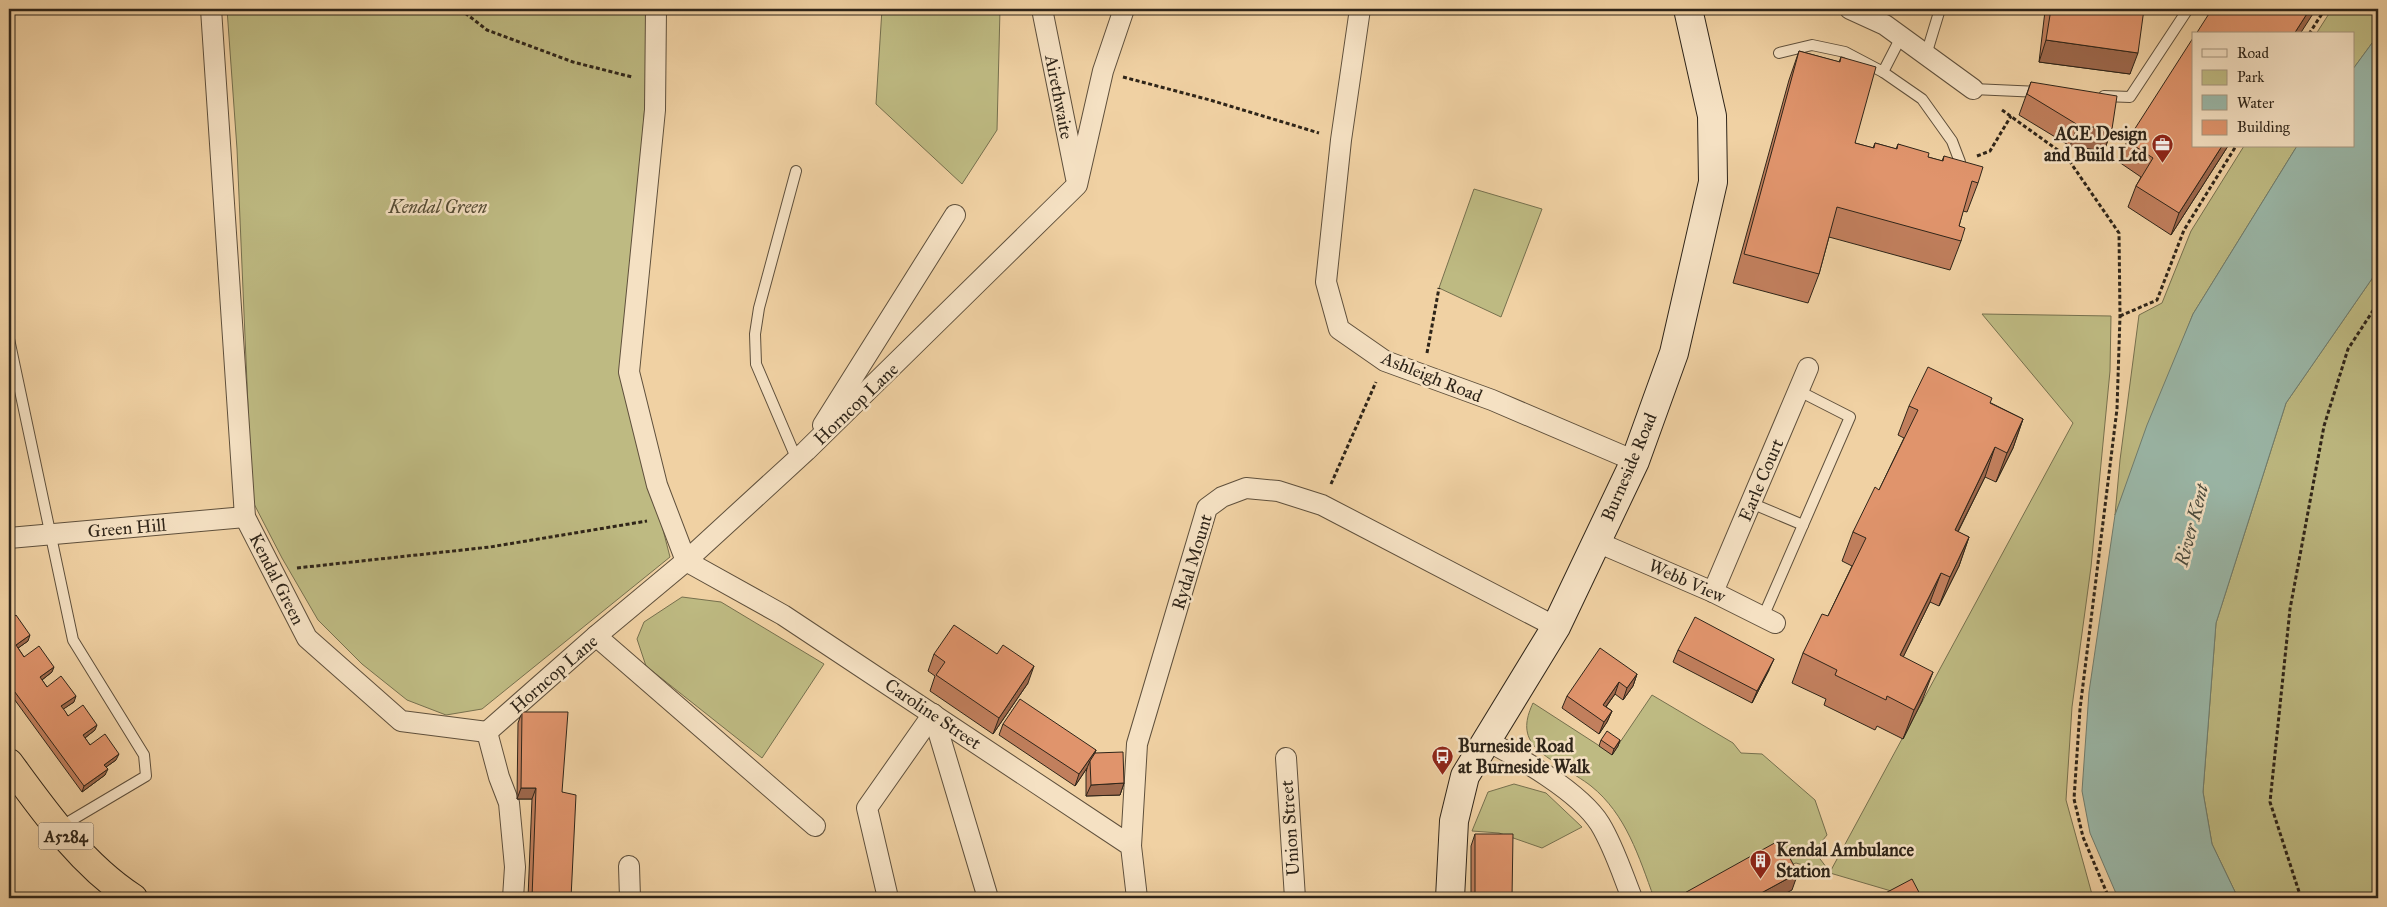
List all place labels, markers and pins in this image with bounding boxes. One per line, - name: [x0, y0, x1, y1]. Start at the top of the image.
- place label: ACE Design and Build Ltd: [2044, 123, 2148, 166]
- office icon: ACE Design and Build Ltd: [2151, 132, 2175, 163]
- place label: Burneside Road at Burneside Walk: [1458, 735, 1591, 778]
- bus stop icon: Burneside Road at Burneside Walk: [1430, 744, 1454, 775]
- place label: Kendal Ambulance Station: [1776, 839, 1914, 882]
- building icon: Kendal Ambulance Station: [1748, 848, 1772, 879]

